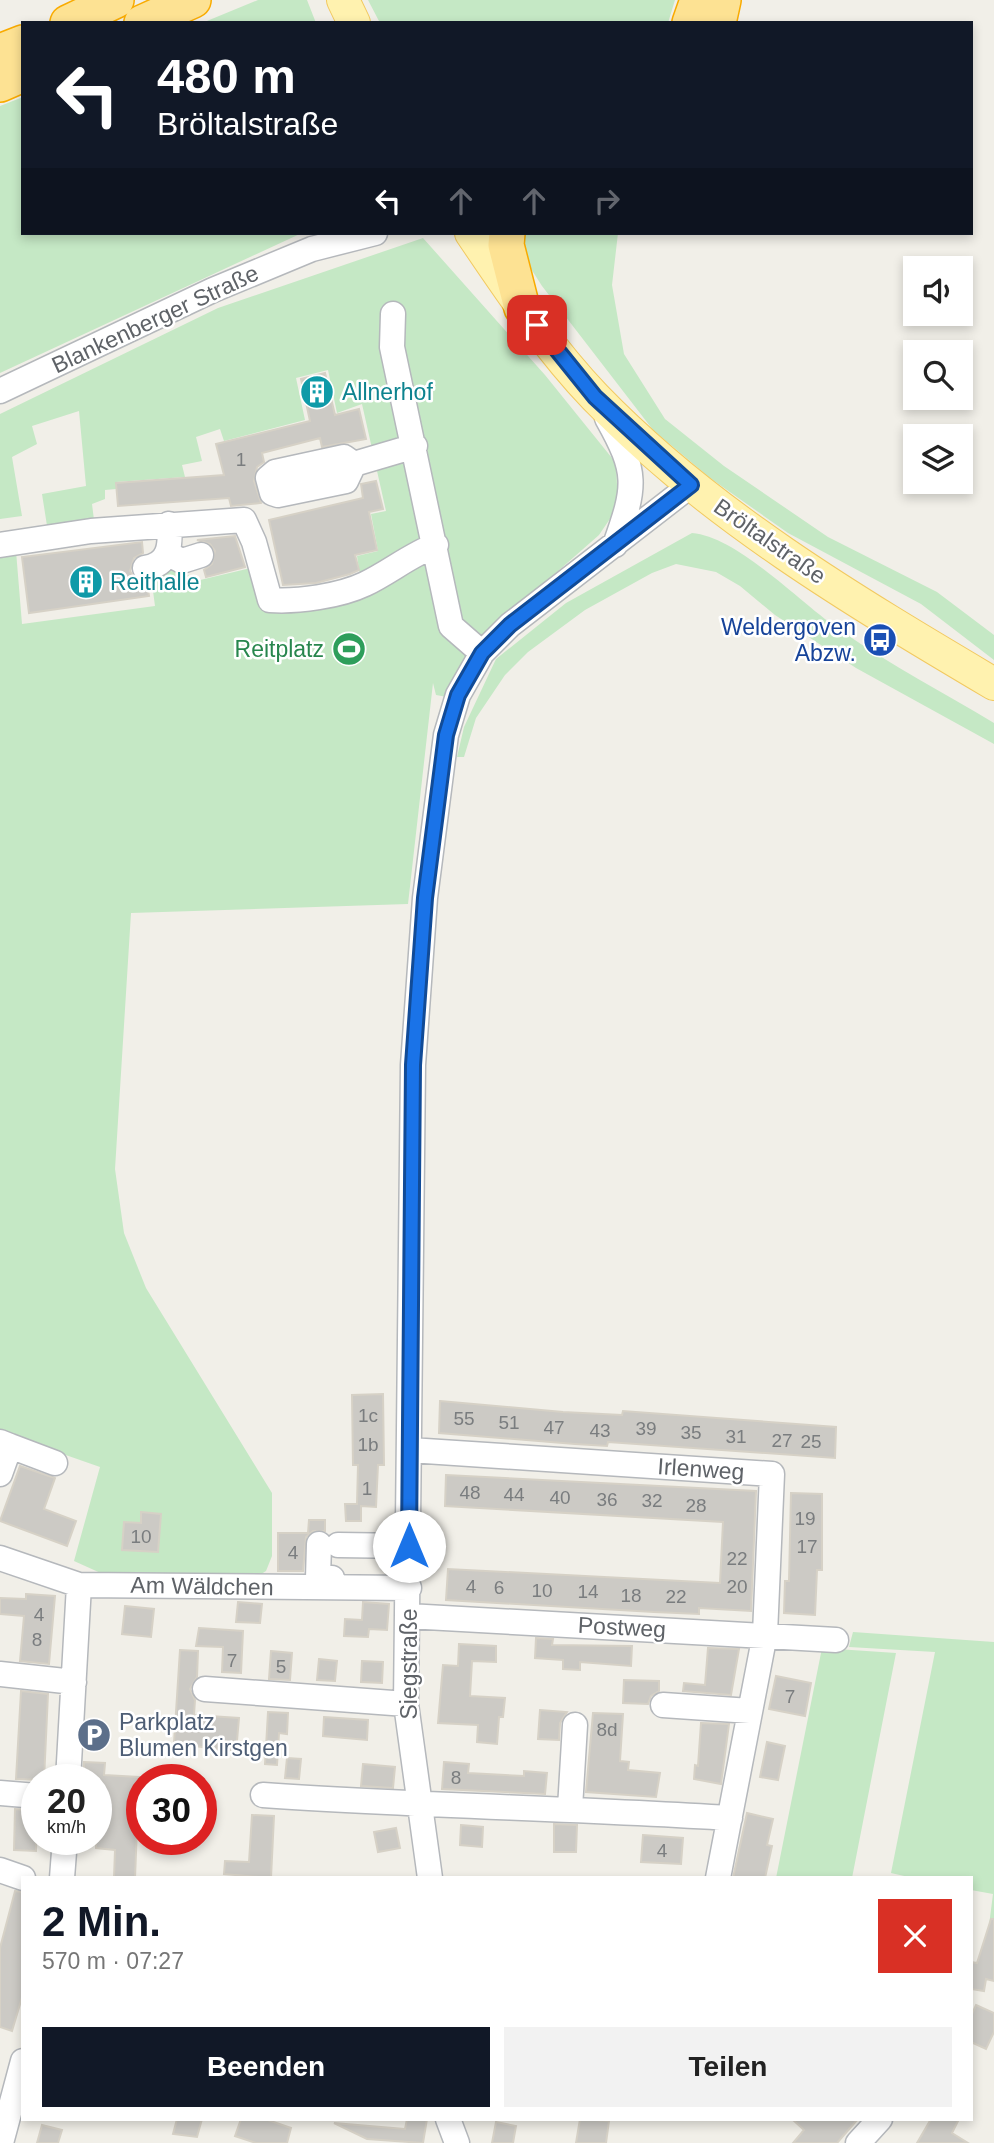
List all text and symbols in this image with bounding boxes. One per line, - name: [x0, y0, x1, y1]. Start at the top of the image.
- icon: left: [42, 49, 133, 140]
- text: 480 m: [157, 49, 296, 103]
- text: Bröltalstraße: [157, 106, 338, 142]
- icon: left: [369, 182, 407, 220]
- icon: ahead: [442, 182, 480, 220]
- icon: ahead: [515, 182, 553, 220]
- icon: right: [588, 182, 626, 220]
- map controls: [903, 256, 973, 494]
- button: sound: [903, 256, 973, 326]
- street label: Blankenberger Straße: [48, 260, 262, 378]
- pin: [507, 295, 567, 355]
- icon: arrive: [518, 306, 556, 344]
- button: search: [903, 340, 973, 410]
- building icon: Allnerhof: [298, 373, 336, 411]
- place label: Allnerhof: [342, 379, 433, 405]
- button: layers: [903, 424, 973, 494]
- house number: 1: [236, 449, 246, 470]
- street label: Bröltalstraße: [709, 493, 831, 589]
- building icon: Reithalle: [67, 563, 105, 601]
- place label: Reithalle: [110, 569, 200, 595]
- place label: Weldergoven Abzw.: [721, 614, 856, 666]
- bus stop icon: Weldergoven Abzw.: [861, 621, 899, 659]
- sports icon: Reitplatz: [330, 630, 368, 668]
- place label: Reitplatz: [235, 636, 324, 662]
- house number: 1c: [358, 1405, 378, 1426]
- house number: 55: [453, 1408, 475, 1429]
- house number: 51: [498, 1412, 520, 1433]
- house number: 47: [543, 1417, 565, 1438]
- house number: 39: [635, 1418, 657, 1439]
- house number: 43: [589, 1420, 611, 1441]
- house number: 35: [680, 1422, 702, 1443]
- house number: 31: [725, 1426, 747, 1447]
- house number: 27: [771, 1430, 793, 1451]
- house number: 25: [800, 1431, 822, 1452]
- house number: 1b: [357, 1434, 379, 1455]
- street label: Irlenweg: [657, 1453, 745, 1485]
- house number: 1: [362, 1478, 372, 1499]
- house number: 48: [459, 1482, 481, 1503]
- house number: 44: [503, 1484, 525, 1505]
- house number: 40: [549, 1487, 571, 1508]
- house number: 36: [596, 1489, 618, 1510]
- house number: 32: [641, 1490, 663, 1511]
- house number: 28: [685, 1495, 707, 1516]
- house number: 19: [794, 1508, 816, 1529]
- position arrow: [372, 1509, 446, 1583]
- house number: 10: [130, 1526, 152, 1547]
- house number: 17: [796, 1536, 818, 1557]
- house number: 4: [288, 1542, 299, 1563]
- house number: 22: [726, 1548, 748, 1569]
- street label: Am Wäldchen: [130, 1572, 274, 1600]
- house number: 4: [466, 1576, 477, 1597]
- house number: 20: [726, 1576, 748, 1597]
- house number: 6: [494, 1577, 504, 1598]
- house number: 10: [531, 1580, 553, 1601]
- house number: 14: [577, 1581, 599, 1602]
- house number: 18: [620, 1585, 642, 1606]
- house number: 22: [665, 1586, 687, 1607]
- house number: 4: [34, 1604, 45, 1625]
- street label: Siegstraße: [396, 1608, 422, 1720]
- street label: Postweg: [577, 1612, 667, 1642]
- house number: 8: [32, 1629, 42, 1650]
- house number: 7: [227, 1650, 237, 1671]
- house number: 5: [276, 1656, 286, 1677]
- house number: 7: [785, 1686, 795, 1707]
- place label: Parkplatz Blumen Kirstgen: [119, 1709, 288, 1761]
- parking icon: Parkplatz Blumen Kirstgen: [75, 1716, 113, 1754]
- house number: 8d: [596, 1719, 618, 1740]
- speed limit sign: 30: [126, 1764, 217, 1855]
- house number: 8: [451, 1767, 461, 1788]
- text: 20: [47, 1781, 86, 1820]
- text: km/h: [47, 1817, 86, 1837]
- house number: 4: [657, 1840, 668, 1861]
- text: 2 Min.: [42, 1898, 161, 1945]
- button: close: [878, 1899, 952, 1973]
- text: 570 m · 07:27: [42, 1948, 184, 1974]
- button: Beenden: [42, 2027, 490, 2107]
- button: Teilen: [504, 2027, 952, 2107]

